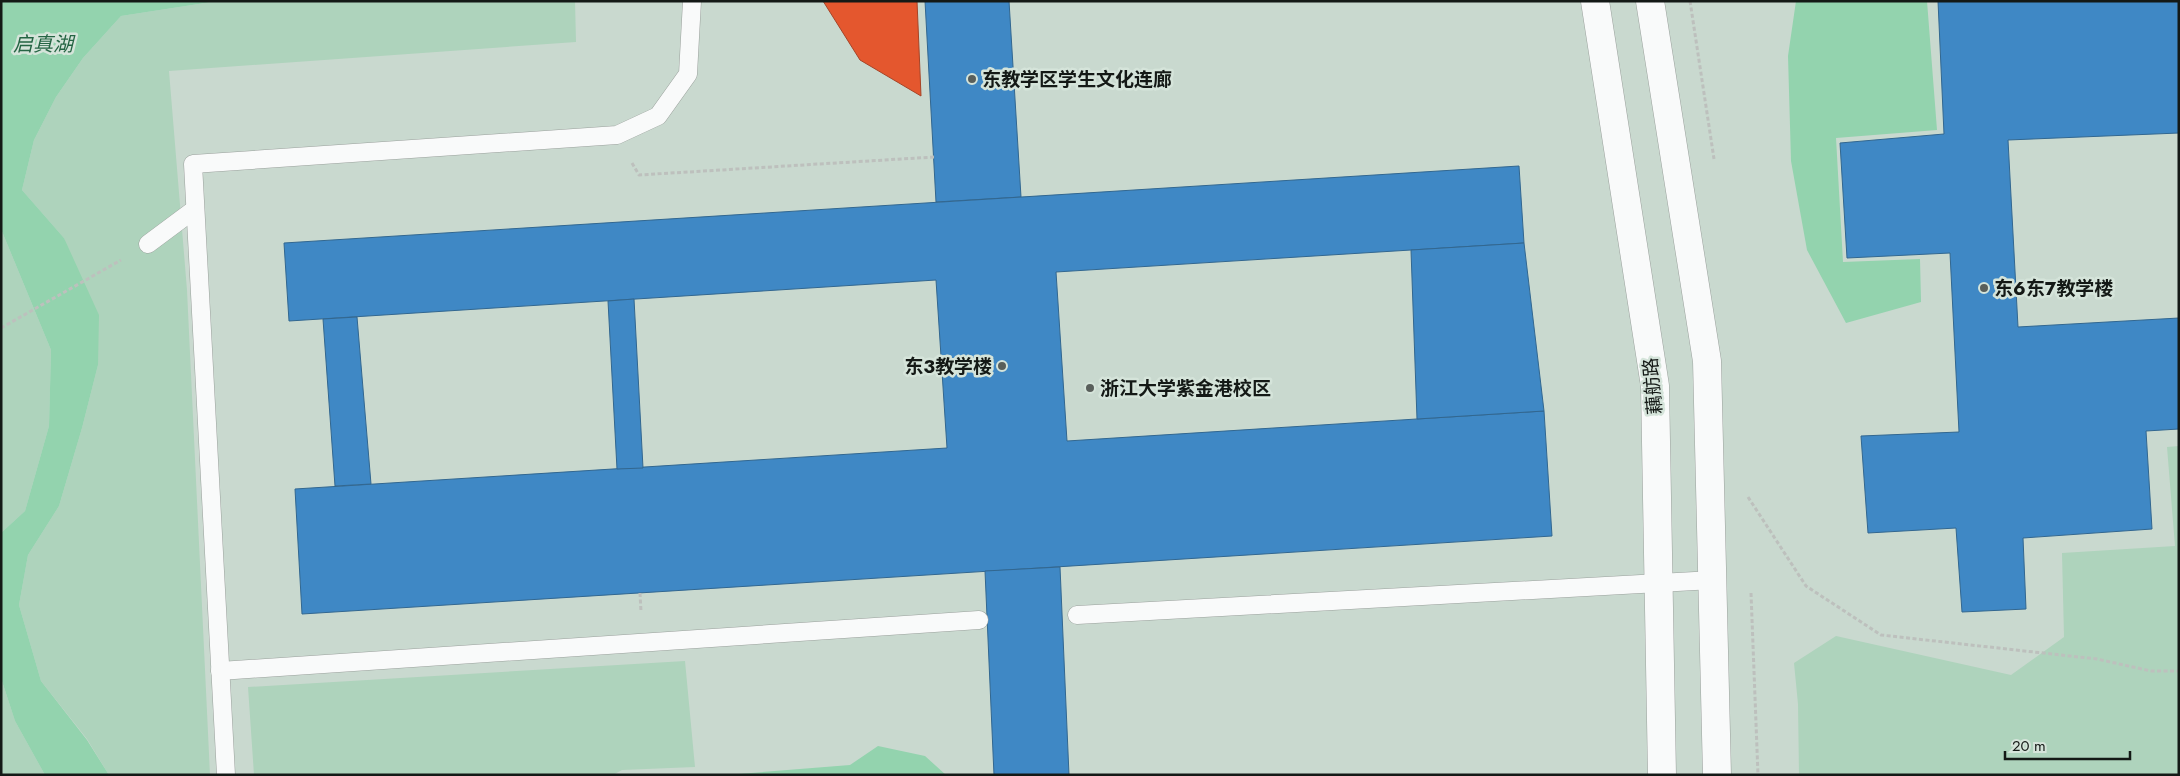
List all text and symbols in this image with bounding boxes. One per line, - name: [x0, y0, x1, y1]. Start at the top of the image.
- water label: 启真湖: [13, 30, 76, 59]
- place label: 东教学区学生文化连廊: [982, 66, 1172, 93]
- marker: 东教学区学生文化连廊: [966, 73, 978, 85]
- place label: 东6东7教学楼: [1994, 275, 2113, 302]
- marker: 东6东7教学楼: [1978, 282, 1990, 294]
- place label: 东3教学楼: [904, 353, 992, 380]
- street label: 藕舫路: [1637, 356, 1668, 416]
- marker: 东3教学楼: [996, 360, 1008, 372]
- place label: 浙江大学紫金港校区: [1100, 375, 1271, 402]
- marker: 浙江大学紫金港校区: [1084, 382, 1096, 394]
- scale bar: [2005, 728, 2130, 760]
- text: 20 m: [2012, 735, 2046, 757]

